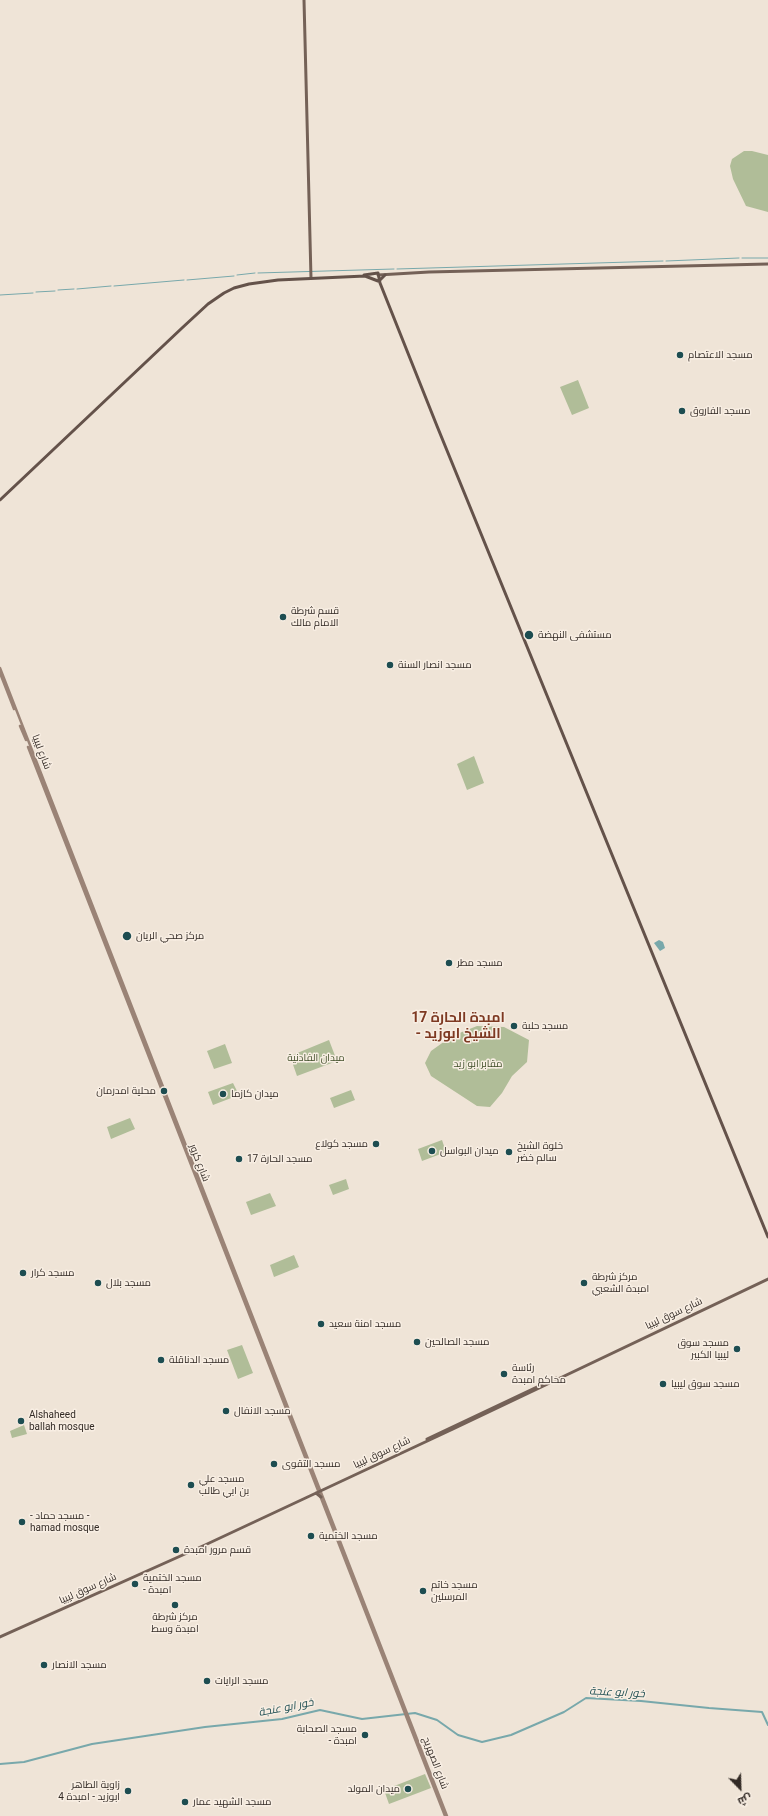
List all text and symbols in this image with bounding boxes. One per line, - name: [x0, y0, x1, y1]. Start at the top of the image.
- place label: مسجد الاعتصام: [688, 349, 753, 361]
- marker: مسجد الاعتصام: [675, 350, 685, 360]
- place label: مسجد الفاروق: [690, 405, 750, 417]
- marker: مسجد الفاروق: [677, 406, 687, 416]
- place label: قسم شرطة الامام مالك: [291, 605, 339, 628]
- marker: قسم شرطة الامام مالك: [278, 612, 288, 622]
- marker: مستشفى النهضة: [523, 629, 535, 641]
- place label: مستشفى النهضة: [538, 629, 612, 641]
- place label: مسجد انصار السنة: [398, 659, 472, 671]
- marker: مسجد انصار السنة: [385, 660, 395, 670]
- street label: شارع ليبيا: [29, 733, 53, 771]
- marker: مركز صحي الريان: [121, 930, 133, 942]
- place label: مركز صحي الريان: [136, 930, 204, 942]
- place label: مسجد مطر: [457, 957, 503, 969]
- marker: مسجد مطر: [444, 958, 454, 968]
- district label: امبدة الحارة 17 - الشيخ ابوزيد: [411, 1010, 505, 1042]
- place label: مسجد حلبة: [522, 1020, 568, 1032]
- marker: مسجد حلبة: [509, 1021, 519, 1031]
- park label: ميدان الفادنية: [287, 1052, 345, 1064]
- park label: مقابر ابو زيد: [454, 1058, 502, 1070]
- place label: محلية امدرمان: [96, 1085, 156, 1097]
- marker: محلية امدرمان: [159, 1086, 169, 1096]
- place label: ميدان كازما: [231, 1088, 279, 1100]
- marker: ميدان كازما: [218, 1089, 228, 1099]
- place label: مسجد كولاع: [315, 1138, 368, 1150]
- marker: مسجد كولاع: [371, 1139, 381, 1149]
- place label: خلوة الشيخ سالم خضر: [517, 1140, 563, 1164]
- street label: شارع كرور: [186, 1143, 212, 1183]
- place label: ميدان البواسل: [440, 1145, 499, 1157]
- marker: ميدان البواسل: [427, 1146, 437, 1156]
- marker: خلوة الشيخ سالم خضر: [504, 1147, 514, 1157]
- place label: مسجد الحارة 17: [247, 1153, 312, 1165]
- marker: مسجد الحارة 17: [234, 1154, 244, 1164]
- place label: مسجد كرار: [31, 1267, 74, 1279]
- marker: مسجد كرار: [18, 1268, 28, 1278]
- place label: مركز شرطة امبدة الشعبي: [592, 1271, 649, 1294]
- place label: مسجد بلال: [106, 1277, 151, 1289]
- marker: مسجد بلال: [93, 1278, 103, 1288]
- marker: مركز شرطة امبدة الشعبي: [579, 1278, 589, 1288]
- street label: شارع سوق ليبيا: [644, 1296, 704, 1332]
- place label: مسجد امنة سعيد: [329, 1318, 401, 1330]
- marker: مسجد امنة سعيد: [316, 1319, 326, 1329]
- place label: مسجد الصالحين: [425, 1336, 490, 1348]
- marker: مسجد الصالحين: [412, 1337, 422, 1347]
- place label: مسجد سوق ليبيا الكبير: [677, 1337, 729, 1360]
- marker: مسجد سوق ليبيا الكبير: [732, 1344, 742, 1354]
- place label: مسجد الدناقلة: [169, 1354, 229, 1366]
- marker: مسجد الدناقلة: [156, 1355, 166, 1365]
- place label: رئاسة محاكم امبدة: [512, 1362, 566, 1386]
- marker: رئاسة محاكم امبدة: [499, 1369, 509, 1379]
- place label: مسجد سوق ليبيا: [671, 1378, 740, 1390]
- marker: مسجد سوق ليبيا: [658, 1379, 668, 1389]
- place label: مسجد الانفال: [234, 1405, 291, 1417]
- marker: مسجد الانفال: [221, 1406, 231, 1416]
- place label: Alshaheed ballah mosque: [29, 1409, 94, 1432]
- marker: Alshaheed ballah mosque: [16, 1416, 26, 1426]
- street label: شارع سوق ليبيا: [352, 1435, 412, 1471]
- place label: مسجد التقوى: [282, 1458, 340, 1470]
- marker: مسجد التقوى: [269, 1459, 279, 1469]
- place label: مسجد علي بن ابي طالب: [199, 1473, 249, 1496]
- marker: مسجد علي بن ابي طالب: [186, 1480, 196, 1490]
- place label: - مسجد حماد - hamad mosque: [30, 1510, 99, 1534]
- marker: - مسجد حماد - hamad mosque: [17, 1517, 27, 1527]
- place label: مسجد الختمية: [319, 1530, 378, 1542]
- marker: مسجد الختمية: [306, 1531, 316, 1541]
- place label: قسم مرور امبدة: [184, 1544, 251, 1556]
- marker: قسم مرور امبدة: [171, 1545, 181, 1555]
- street label: شارع سوق ليبيا: [57, 1571, 119, 1607]
- place label: مسجد الختمية - امبدة: [143, 1572, 202, 1596]
- marker: مسجد الختمية - امبدة: [130, 1579, 140, 1589]
- place label: مسجد خاتم المرسلين: [431, 1579, 478, 1602]
- marker: مسجد خاتم المرسلين: [418, 1586, 428, 1596]
- marker: مركز شرطة امبدة وسط: [170, 1600, 180, 1610]
- place label: مركز شرطة امبدة وسط: [151, 1611, 199, 1634]
- place label: مسجد الانصار: [52, 1659, 107, 1671]
- marker: مسجد الانصار: [39, 1660, 49, 1670]
- place label: مسجد الرايات: [215, 1675, 269, 1687]
- marker: مسجد الرايات: [202, 1676, 212, 1686]
- water label: خور ابو عنجة: [589, 1685, 645, 1701]
- water label: خور ابو عنجة: [257, 1696, 315, 1720]
- place label: مسجد الصحابة - امبدة: [297, 1723, 357, 1746]
- marker: مسجد الصحابة - امبدة: [360, 1730, 370, 1740]
- street label: شارع الصهريج: [420, 1735, 450, 1791]
- north arrow: [720, 1768, 760, 1808]
- place label: زاوية الطاهر ابوزيد - امبدة 4: [58, 1779, 120, 1802]
- place label: ميدان المولد: [347, 1783, 400, 1795]
- marker: ميدان المولد: [403, 1784, 413, 1794]
- marker: زاوية الطاهر ابوزيد - امبدة 4: [123, 1786, 133, 1796]
- text: ش: [736, 1791, 754, 1808]
- place label: مسجد الشهيد عمار: [193, 1796, 272, 1808]
- marker: مسجد الشهيد عمار: [180, 1797, 190, 1807]

